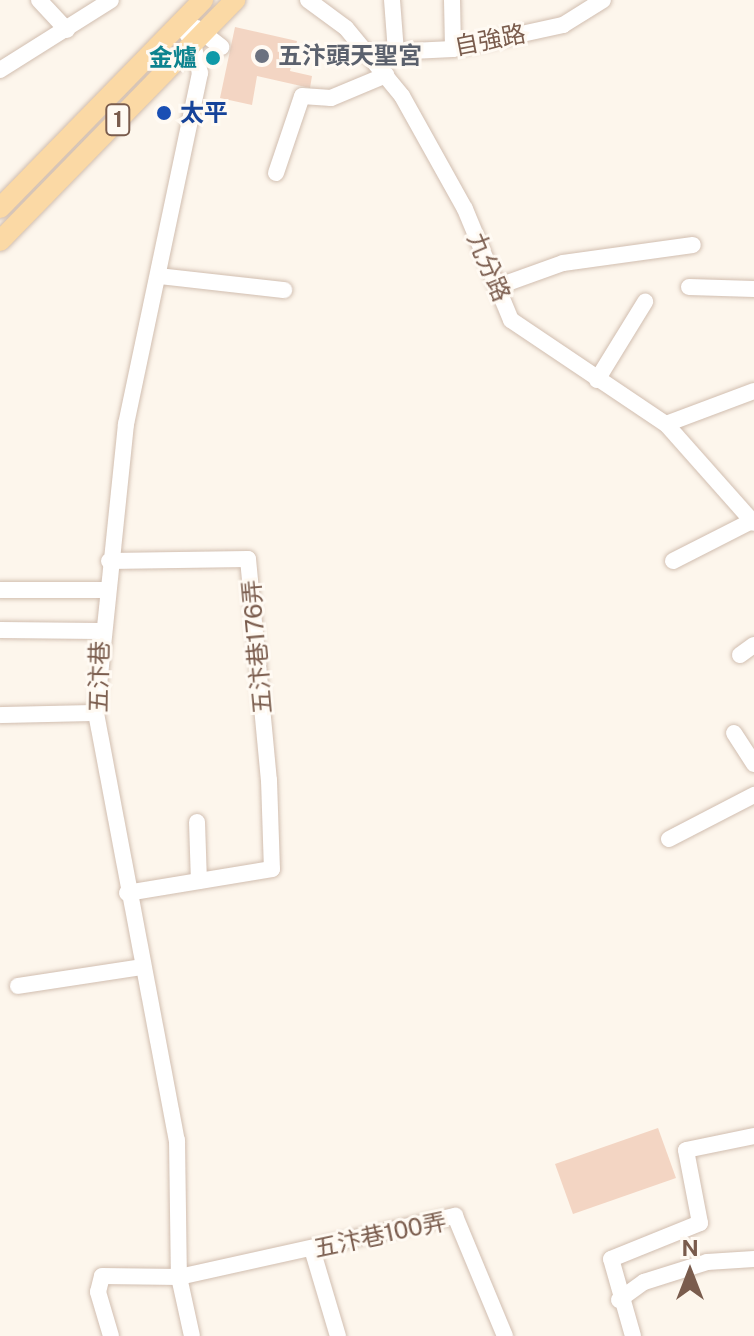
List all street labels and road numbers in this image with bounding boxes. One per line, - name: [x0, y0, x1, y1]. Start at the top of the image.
- street label: 自強路: [452, 19, 528, 61]
- road number: 1: [104, 102, 132, 138]
- street label: 九分路: [462, 228, 516, 306]
- street label: 五汴巷176弄: [237, 579, 277, 715]
- street label: 五汴巷: [84, 641, 114, 713]
- street label: 五汴巷100弄: [311, 1207, 449, 1263]

